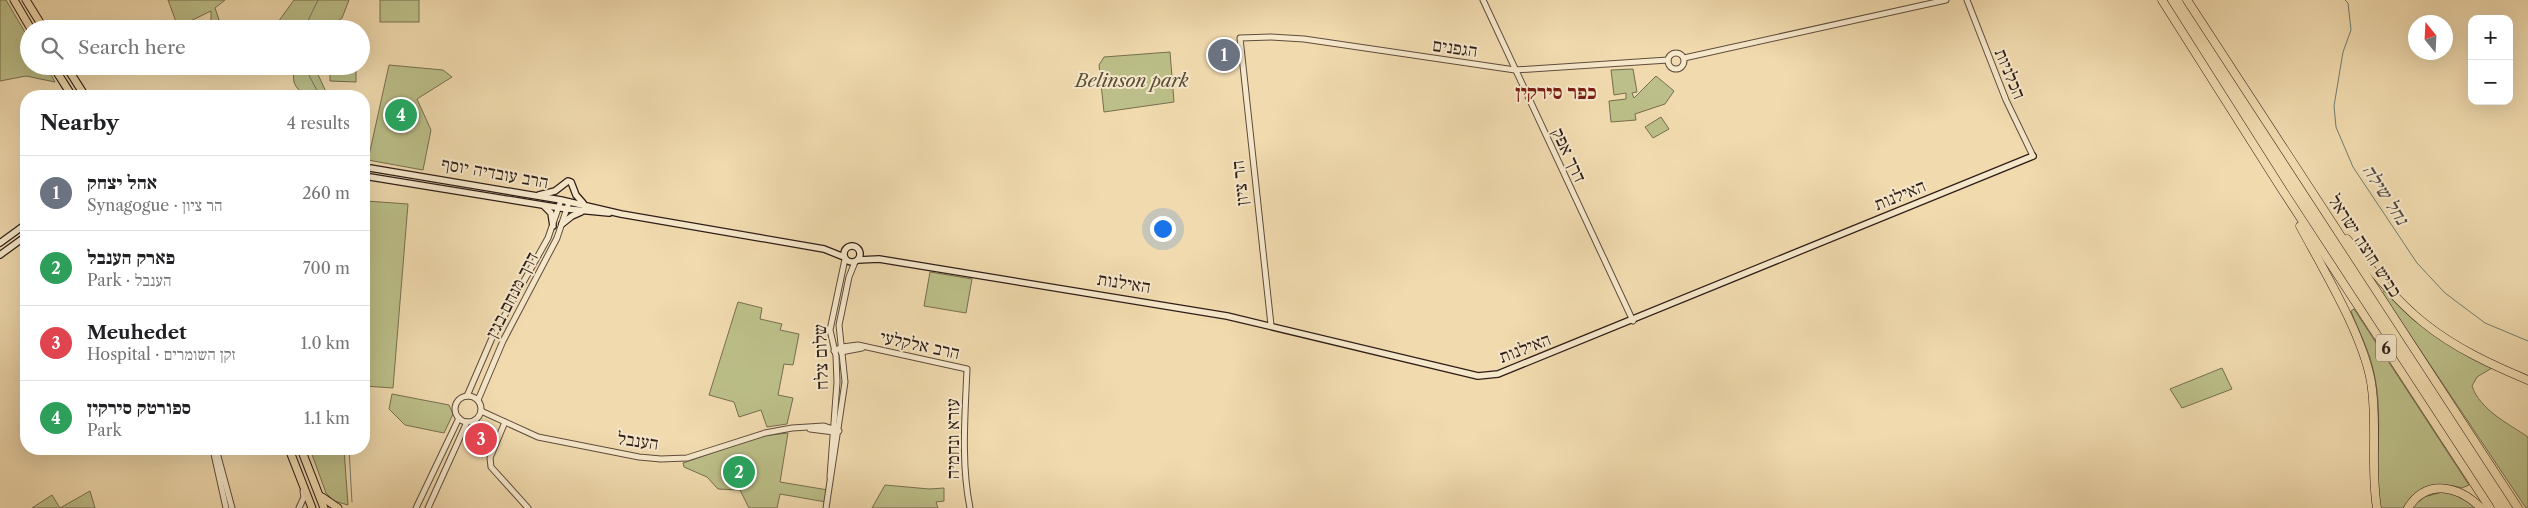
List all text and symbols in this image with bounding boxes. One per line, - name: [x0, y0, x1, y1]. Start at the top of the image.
- north arrow: [2408, 15, 2453, 60]
- map controls: [2468, 15, 2513, 105]
- button: +: [2468, 15, 2513, 60]
- search box: [20, 20, 370, 75]
- icon: search: [38, 34, 66, 62]
- street label: הגפנים: [1431, 34, 1479, 62]
- text: Search here: [78, 36, 186, 59]
- pin: 1: [1208, 36, 1240, 74]
- street label: הכלניות: [1990, 45, 2030, 103]
- button: −: [2468, 60, 2513, 105]
- park label: Belinson park: [1073, 70, 1189, 92]
- district label: כפר סירקין: [1515, 80, 1597, 104]
- pin: 4: [385, 96, 417, 134]
- text: Nearby: [40, 110, 119, 135]
- text: 4 results: [287, 113, 350, 133]
- street label: דרך אפק: [1547, 124, 1591, 186]
- street label: הרב עובדיה יוסף: [440, 153, 550, 193]
- street label: הר ציון: [1227, 159, 1253, 207]
- water label: נחל שילה: [2358, 160, 2414, 230]
- text: אהל יצחק: [87, 171, 157, 194]
- street label: האילנות: [1871, 175, 1929, 215]
- text: 1: [52, 183, 60, 203]
- text: 260 m: [302, 183, 350, 203]
- street label: כביש חוצה ישראל: [2324, 190, 2406, 302]
- text: Synagogue · הר ציון: [87, 195, 223, 215]
- your location: [1150, 216, 1176, 242]
- text: פארק הענבל: [87, 246, 175, 269]
- street label: דרך מנחם בגין: [481, 248, 543, 342]
- text: 2: [51, 258, 61, 278]
- text: 700 m: [303, 258, 350, 278]
- street label: האילנות: [1096, 268, 1152, 298]
- text: Park · הענבל: [87, 270, 171, 290]
- text: Meuhedet: [87, 321, 187, 344]
- street label: שלום צלח: [809, 324, 833, 390]
- street label: הרב אלקלעי: [878, 326, 962, 364]
- street label: האילנות: [1496, 328, 1554, 368]
- text: 3: [51, 333, 61, 353]
- text: 1.0 km: [301, 333, 350, 353]
- road number: 6: [2376, 334, 2396, 362]
- text: Hospital · זקן השומרים: [87, 344, 236, 364]
- text: ספורטק סירקין: [87, 396, 191, 419]
- street label: עזרא ונחמיה: [942, 399, 964, 479]
- text: 4: [51, 408, 61, 428]
- text: 1.1 km: [304, 408, 350, 428]
- text: Park: [87, 420, 122, 440]
- pin: 3: [465, 420, 497, 458]
- street label: הענבל: [616, 427, 660, 455]
- pin: 2: [723, 453, 755, 491]

